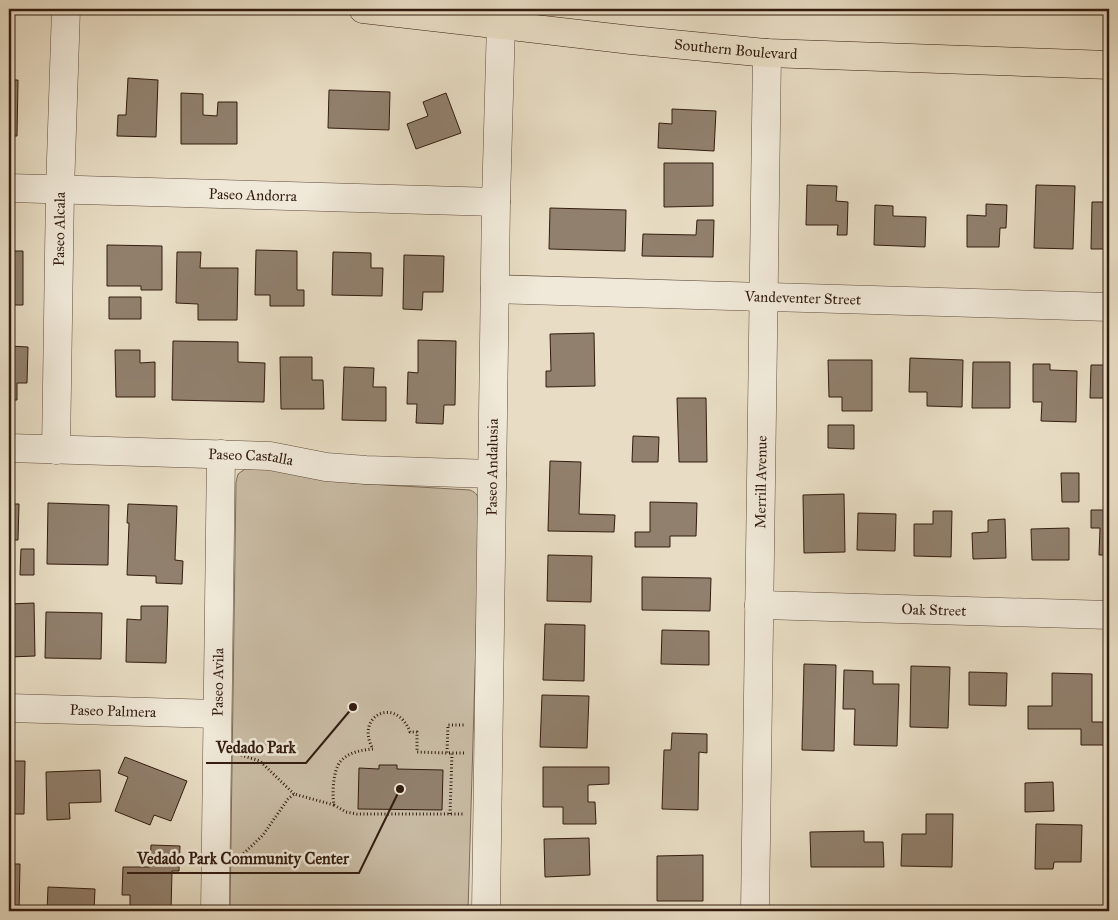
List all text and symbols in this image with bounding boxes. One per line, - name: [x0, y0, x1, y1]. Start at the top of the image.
- street label: Southern Boulevard: [673, 35, 798, 63]
- street label: Paseo Andorra: [209, 185, 298, 205]
- street label: Paseo Alcala: [50, 191, 69, 266]
- street label: Vandeventer Street: [743, 287, 862, 309]
- street label: Paseo Andalusia: [483, 418, 502, 516]
- street label: Merrill Avenue: [751, 435, 771, 529]
- street label: Paseo Castalla: [208, 445, 296, 470]
- street label: Oak Street: [901, 600, 968, 620]
- street label: Paseo Avila: [209, 647, 227, 716]
- street label: Paseo Palmera: [69, 701, 157, 721]
- callout: Vedado Park: [206, 732, 306, 763]
- text: Vedado Park: [215, 738, 297, 757]
- callout: Vedado Park Community Center: [127, 842, 359, 873]
- text: Vedado Park Community Center: [136, 849, 350, 869]

